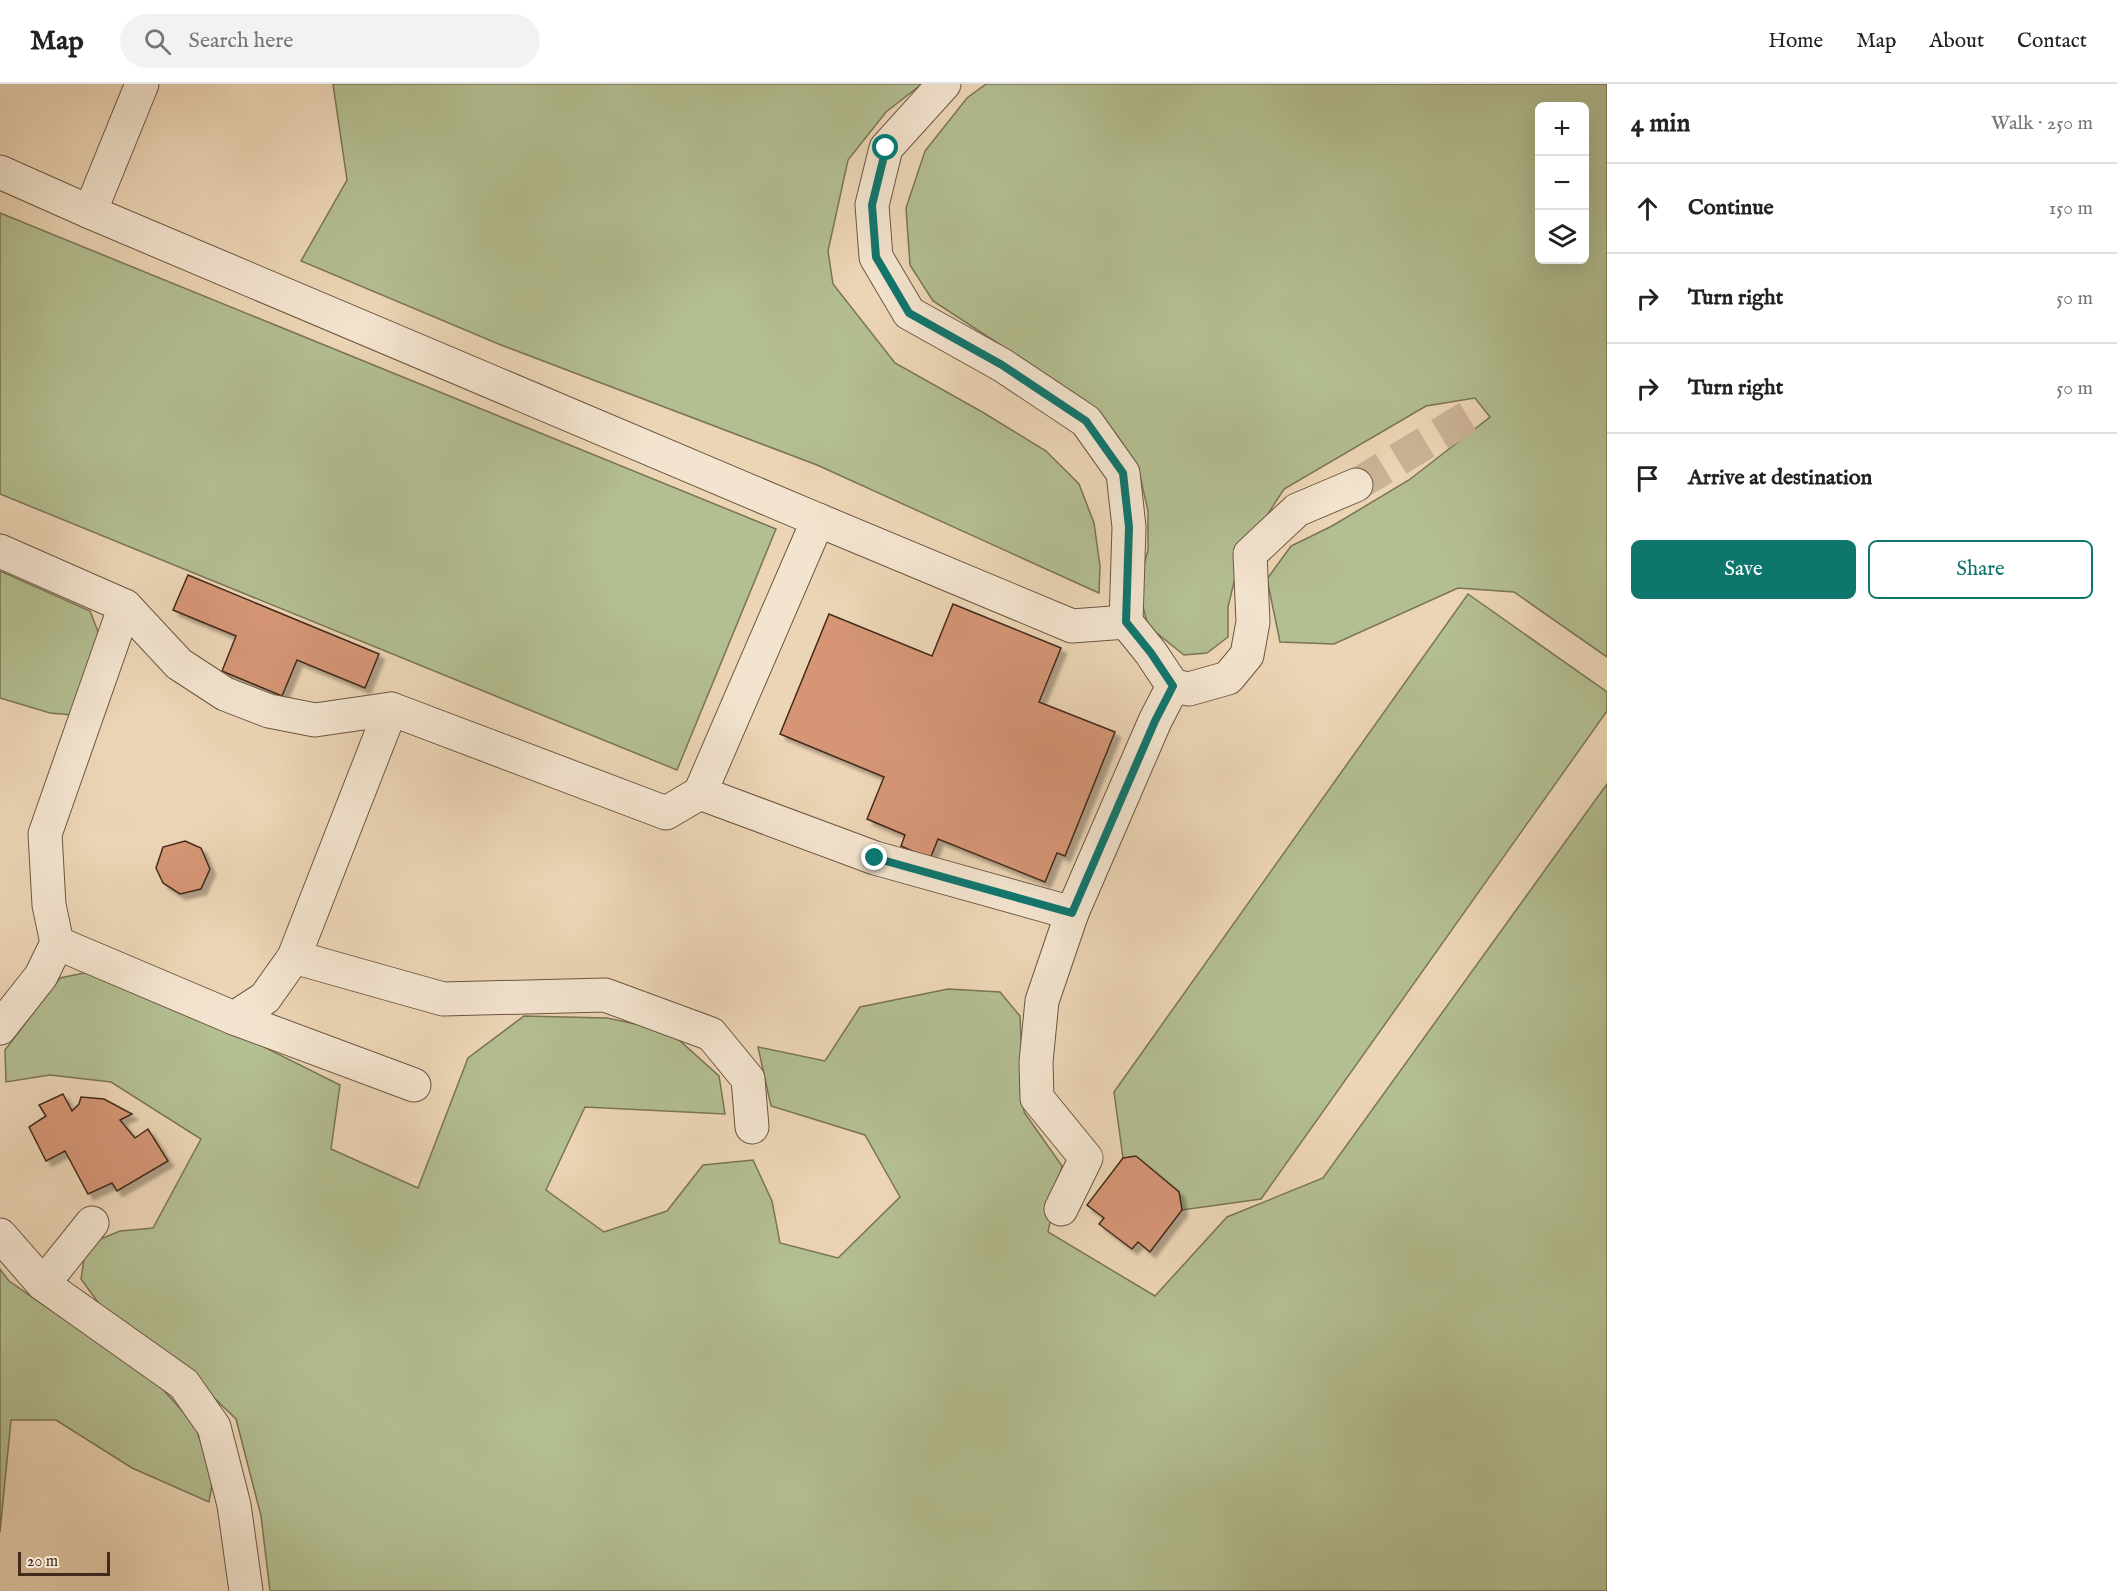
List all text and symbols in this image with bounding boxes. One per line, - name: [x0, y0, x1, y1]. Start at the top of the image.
- search box: [120, 14, 540, 68]
- text: Map: [30, 24, 84, 59]
- icon: search: [141, 25, 174, 58]
- text: Search here: [189, 27, 293, 55]
- text: Home: [1768, 28, 1823, 55]
- text: Map: [1856, 28, 1896, 55]
- text: About: [1929, 28, 1984, 55]
- text: Contact: [2017, 28, 2087, 55]
- map controls: [1535, 102, 1589, 264]
- button: +: [1535, 102, 1589, 156]
- text: 4 min: [1631, 107, 1690, 140]
- text: Walk · 250 m: [1991, 111, 2093, 136]
- route start: [872, 134, 898, 160]
- button: −: [1535, 156, 1589, 210]
- icon: ahead: [1631, 192, 1664, 225]
- text: Continue: [1688, 194, 1774, 222]
- text: 150 m: [2049, 196, 2093, 221]
- button: layers: [1535, 210, 1589, 264]
- icon: right: [1631, 282, 1664, 315]
- text: Turn right: [1688, 284, 1783, 312]
- text: 50 m: [2056, 286, 2093, 311]
- icon: right: [1631, 372, 1664, 405]
- text: Turn right: [1688, 374, 1783, 402]
- text: 50 m: [2056, 376, 2093, 401]
- icon: arrive: [1631, 462, 1664, 495]
- text: Arrive at destination: [1688, 464, 1872, 492]
- button: Save: [1631, 540, 1856, 599]
- button: Share: [1868, 540, 2093, 599]
- route end: [861, 844, 887, 870]
- scale bar: [18, 1549, 110, 1576]
- text: 20 m: [27, 1552, 58, 1572]

